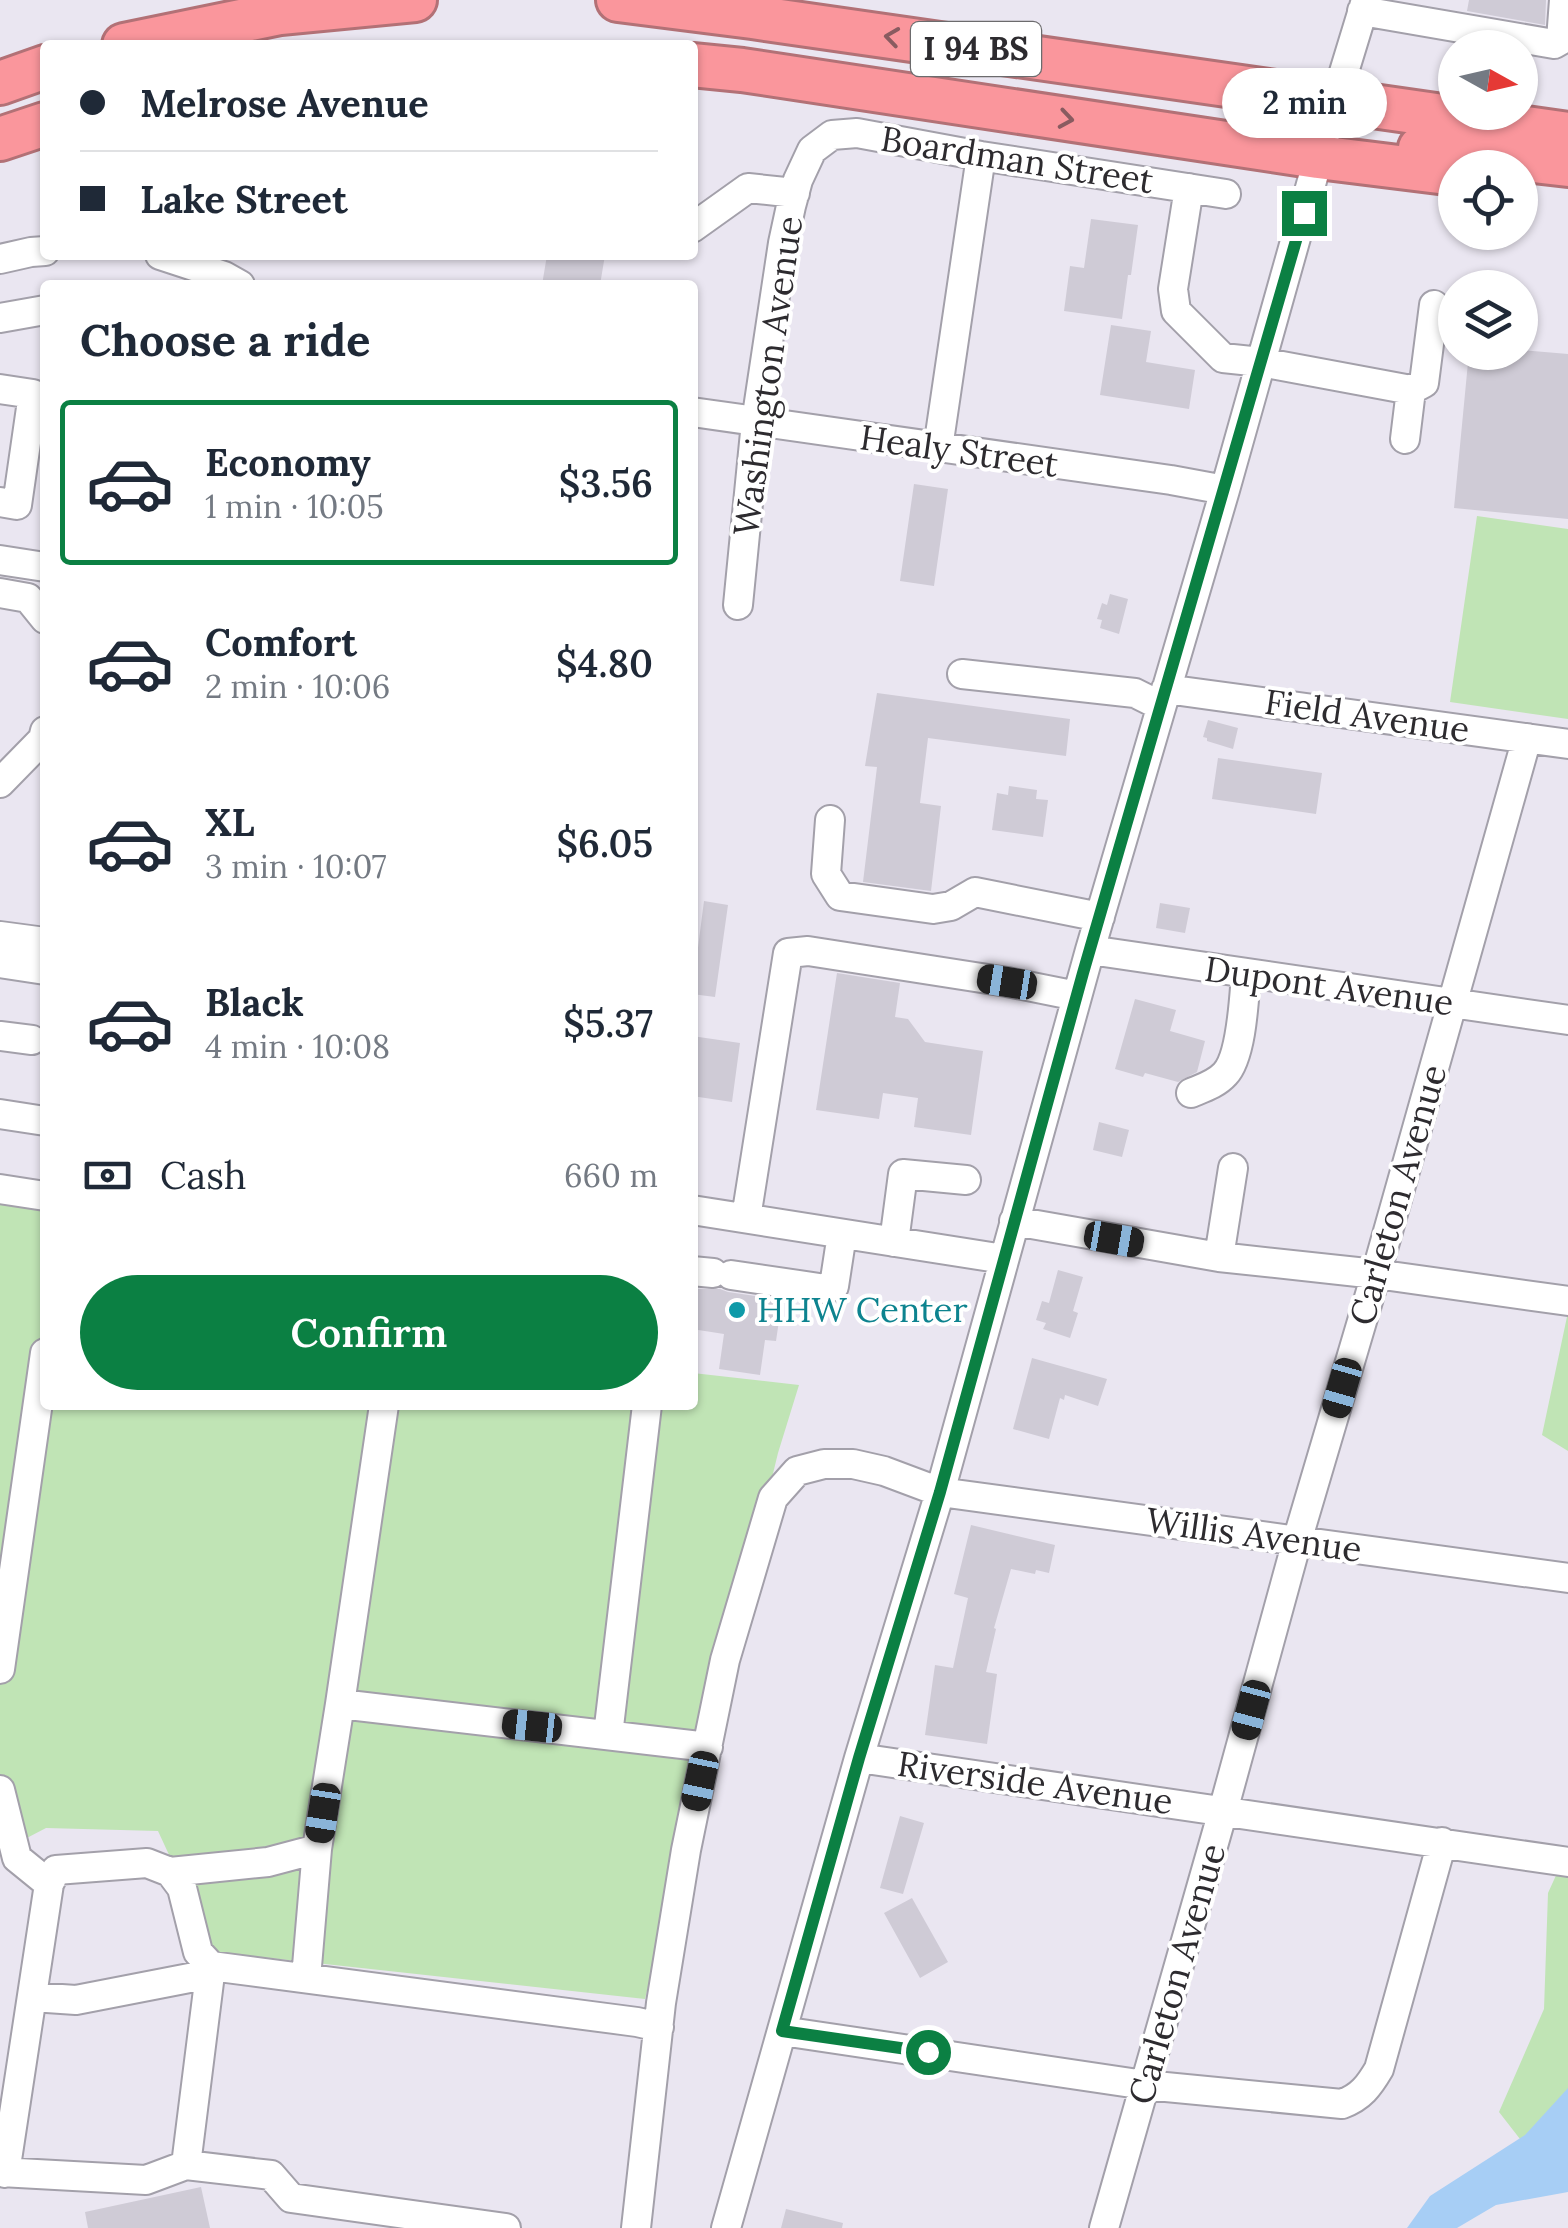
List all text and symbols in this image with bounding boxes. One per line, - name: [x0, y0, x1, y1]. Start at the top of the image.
- road number: I 94 BS: [911, 22, 1041, 76]
- one-way arrow: [884, 28, 900, 49]
- north arrow: [1438, 30, 1538, 130]
- map controls: [1438, 30, 1538, 370]
- callout: 2 min: [1222, 68, 1386, 138]
- text: Melrose Avenue: [140, 79, 429, 127]
- text: 2 min: [1262, 82, 1347, 123]
- one-way arrow: [1058, 108, 1074, 129]
- street label: Boardman Street: [878, 116, 1157, 203]
- button: locate: [1438, 150, 1538, 250]
- text: Lake Street: [140, 175, 348, 223]
- route end: [1282, 191, 1327, 236]
- street label: Washington Avenue: [723, 213, 812, 539]
- button: layers: [1438, 270, 1538, 370]
- text: Choose a ride: [80, 311, 370, 368]
- street label: Healy Street: [857, 414, 1062, 487]
- icon: car: [85, 438, 175, 528]
- text: Economy: [205, 438, 371, 486]
- text: $3.56: [559, 459, 653, 507]
- text: 1 min · 10:05: [205, 486, 384, 527]
- icon: car: [85, 618, 175, 708]
- text: Comfort: [205, 618, 357, 666]
- text: $4.80: [556, 639, 653, 687]
- text: 2 min · 10:06: [205, 666, 390, 707]
- street label: Field Avenue: [1262, 679, 1472, 752]
- icon: car: [85, 798, 175, 888]
- text: XL: [205, 798, 255, 846]
- text: $6.05: [557, 819, 653, 867]
- text: 3 min · 10:07: [205, 846, 387, 887]
- street label: Dupont Avenue: [1202, 946, 1456, 1025]
- car: [975, 962, 1039, 1002]
- icon: car: [85, 978, 175, 1068]
- text: Black: [205, 978, 304, 1026]
- text: $5.37: [563, 999, 653, 1047]
- text: 4 min · 10:08: [205, 1026, 390, 1067]
- street label: Carleton Avenue: [1339, 1059, 1456, 1330]
- icon: cash: [80, 1148, 135, 1203]
- text: Cash: [160, 1151, 247, 1199]
- text: 660 m: [564, 1155, 658, 1196]
- car: [1082, 1219, 1146, 1259]
- button: Confirm: [80, 1275, 658, 1390]
- place label: HHW Center: [757, 1287, 968, 1332]
- marker: HHW Center: [726, 1299, 748, 1321]
- car: [1319, 1355, 1365, 1421]
- street label: Willis Avenue: [1143, 1497, 1365, 1572]
- car: [1229, 1677, 1273, 1743]
- car: [501, 1708, 563, 1744]
- street label: Riverside Avenue: [895, 1741, 1176, 1824]
- car: [679, 1749, 721, 1813]
- car: [303, 1781, 343, 1845]
- street label: Carleton Avenue: [1118, 1838, 1235, 2109]
- route start: [906, 2030, 951, 2075]

